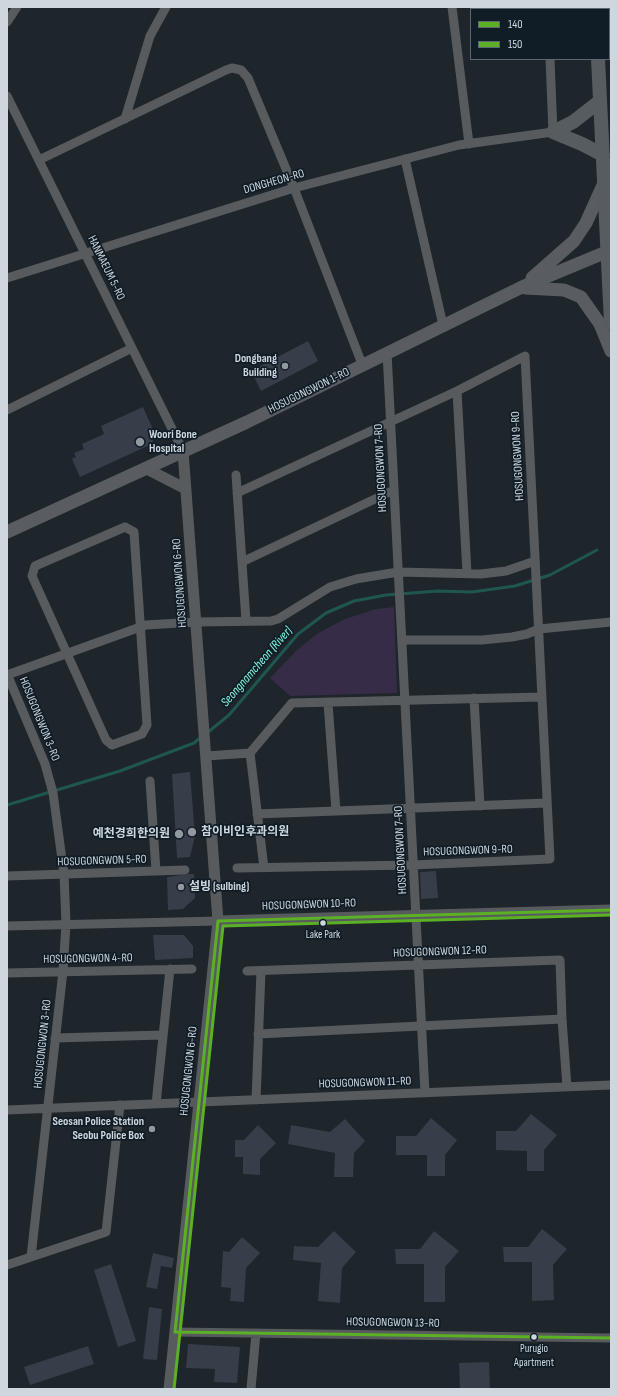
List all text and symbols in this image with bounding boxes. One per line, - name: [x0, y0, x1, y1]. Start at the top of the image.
- legend: [470, 8, 610, 60]
- text: 140: [508, 17, 523, 32]
- text: 150: [508, 37, 522, 52]
- street label: DONGHEON-RO: [242, 166, 306, 198]
- street label: HANMAEUM 5-RO: [84, 233, 128, 303]
- place label: Dongbang Building: [235, 352, 277, 380]
- marker: Dongbang Building: [280, 361, 290, 371]
- street label: HOSUGONGWON 1-RO: [266, 365, 352, 417]
- street label: HOSUGONGWON 9-RO: [508, 411, 528, 501]
- street label: HOSUGONGWON 7-RO: [371, 423, 391, 513]
- place label: Woori Bone Hospital: [149, 428, 197, 456]
- marker: Woori Bone Hospital: [134, 436, 146, 448]
- street label: HOSUGONGWON 6-RO: [170, 538, 190, 628]
- water label: Seongnamcheon (River): [218, 624, 296, 710]
- street label: HOSUGONGWON 3-RO: [16, 675, 62, 763]
- street label: HOSUGONGWON 7-RO: [391, 805, 411, 895]
- place label: 참이비인후과의원: [201, 825, 289, 839]
- marker: 참이비인후과의원: [186, 826, 198, 838]
- place label: 예천경희한의원: [93, 827, 170, 841]
- marker: 예천경희한의원: [173, 828, 185, 840]
- street label: HOSUGONGWON 9-RO: [423, 842, 513, 860]
- street label: HOSUGONGWON 5-RO: [57, 852, 147, 870]
- place label: 설빙 (sulbing): [189, 880, 249, 894]
- marker: 설빙 (sulbing): [176, 882, 186, 892]
- street label: HOSUGONGWON 10-RO: [262, 896, 356, 914]
- marker: Lake Park: [318, 918, 328, 928]
- place label: Lake Park: [306, 928, 340, 942]
- street label: HOSUGONGWON 12-RO: [393, 943, 487, 961]
- street label: HOSUGONGWON 4-RO: [43, 951, 133, 967]
- street label: HOSUGONGWON 3-RO: [31, 999, 55, 1089]
- street label: HOSUGONGWON 6-RO: [177, 1026, 201, 1116]
- street label: HOSUGONGWON 11-RO: [318, 1074, 412, 1092]
- place label: Seosan Police Station Seobu Police Box: [53, 1115, 144, 1143]
- marker: Seosan Police Station Seobu Police Box: [147, 1124, 157, 1134]
- street label: HOSUGONGWON 13-RO: [346, 1315, 440, 1331]
- marker: Purugio Apartment: [529, 1332, 539, 1342]
- place label: Purugio Apartment: [514, 1342, 554, 1368]

